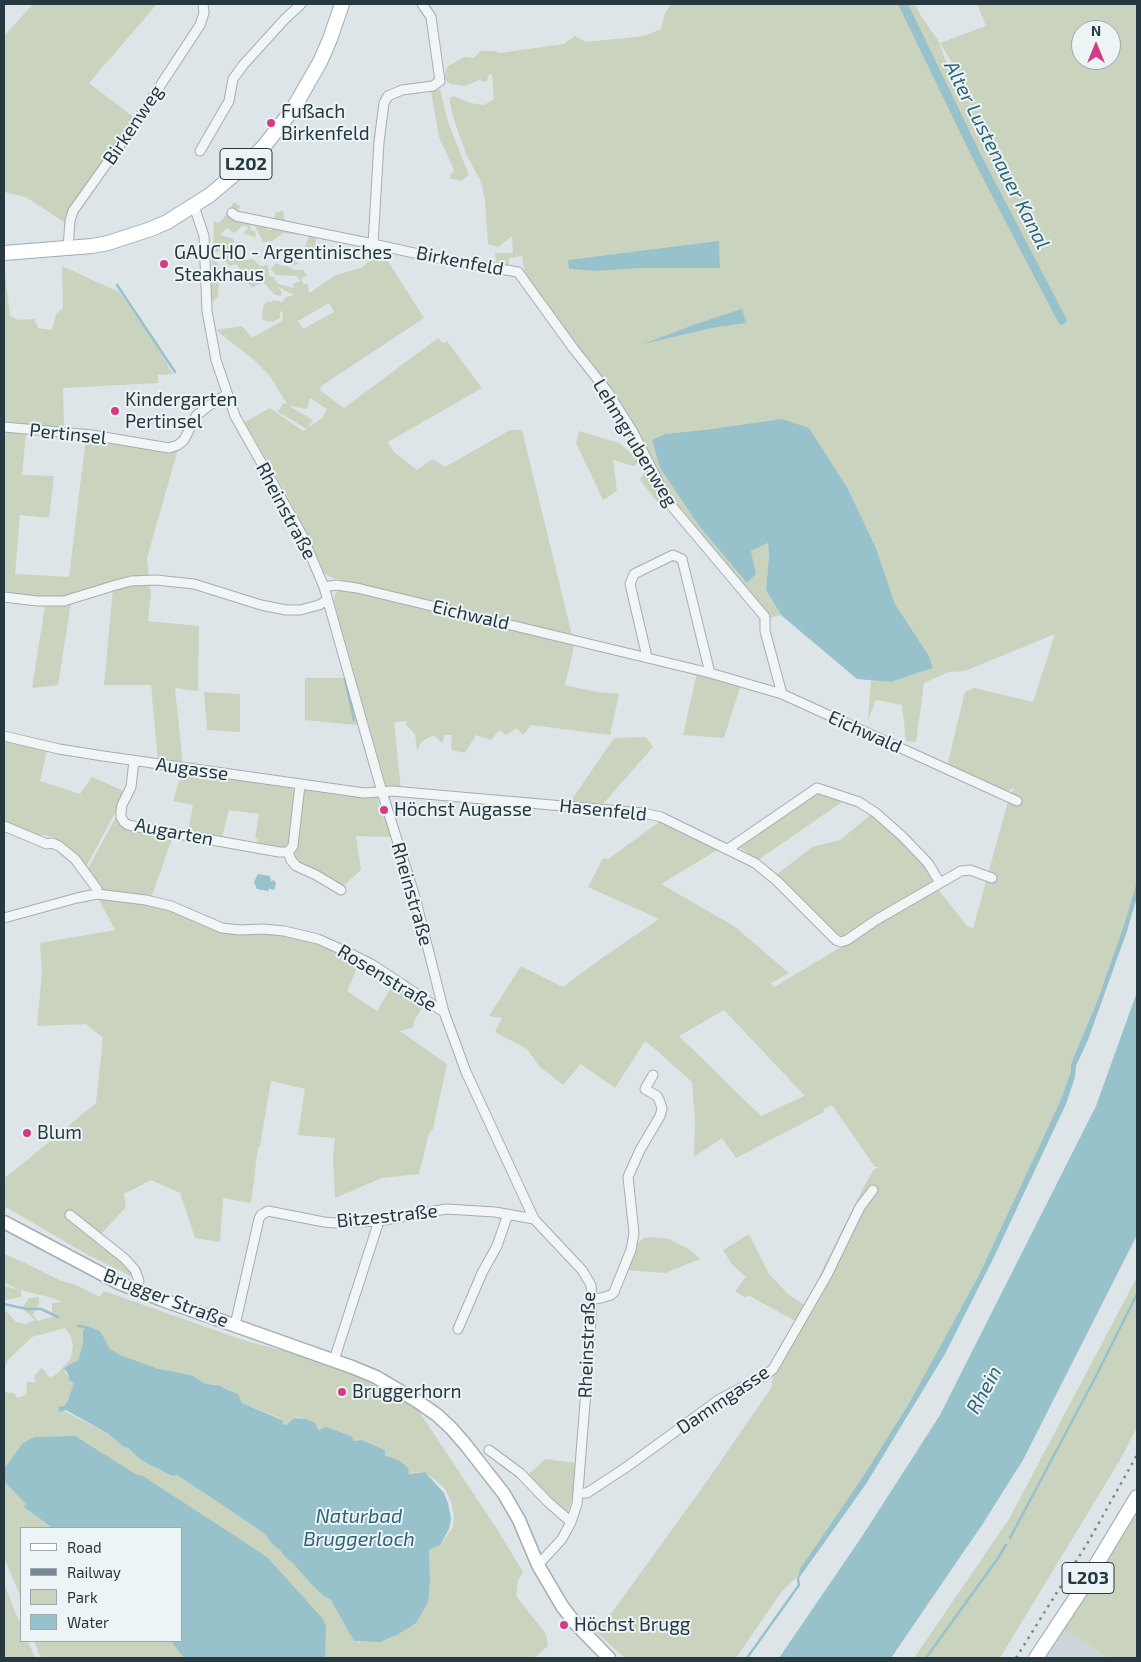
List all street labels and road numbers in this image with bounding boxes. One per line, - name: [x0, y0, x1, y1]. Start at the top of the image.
- street label: Birkenweg: [98, 81, 168, 169]
- road number: L202: [220, 148, 272, 180]
- street label: Birkenfeld: [414, 241, 506, 281]
- street label: Lehmgrubenweg: [588, 375, 682, 511]
- street label: Pertinsel: [28, 419, 108, 449]
- street label: Rheinstraße: [251, 459, 321, 563]
- street label: Eichwald: [430, 595, 512, 635]
- street label: Eichwald: [825, 706, 905, 758]
- street label: Augasse: [154, 753, 230, 785]
- street label: Hasenfeld: [558, 794, 648, 826]
- street label: Augarten: [133, 813, 215, 851]
- street label: Rheinstraße: [386, 840, 438, 948]
- street label: Rosenstraße: [333, 940, 441, 1016]
- street label: Bitzestraße: [335, 1199, 439, 1233]
- street label: Brugger Straße: [100, 1264, 232, 1332]
- street label: Rheinstraße: [574, 1291, 600, 1399]
- street label: Dammgasse: [672, 1361, 774, 1439]
- road number: L203: [1062, 1562, 1114, 1594]

